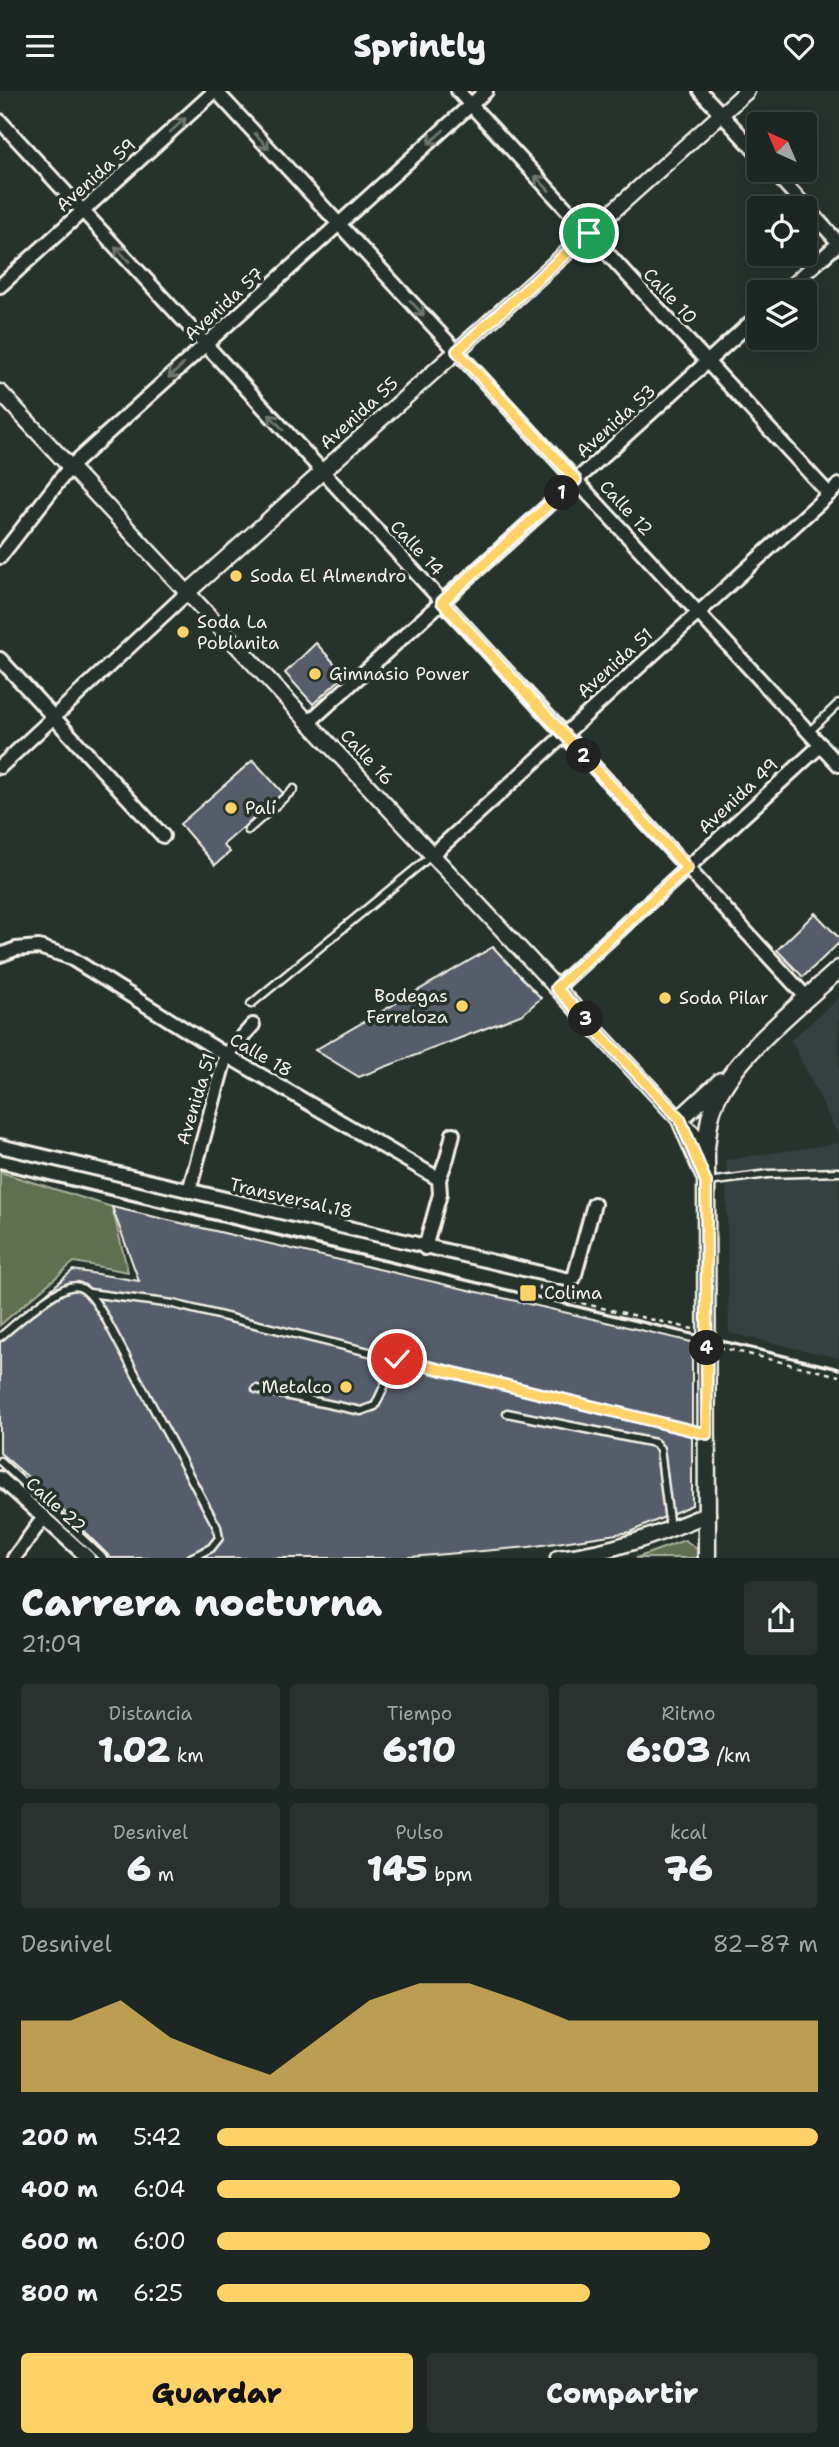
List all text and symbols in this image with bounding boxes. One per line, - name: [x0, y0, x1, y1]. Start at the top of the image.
- text: Sprintly: [353, 24, 486, 67]
- icon: menu: [21, 27, 59, 65]
- icon: heart: [780, 27, 818, 65]
- north arrow: [747, 112, 817, 182]
- map controls: [747, 112, 817, 350]
- one-way arrow: [169, 117, 187, 133]
- one-way arrow: [427, 129, 445, 145]
- one-way arrow: [254, 132, 271, 149]
- street label: Avenida 59: [51, 133, 141, 217]
- one-way arrow: [534, 175, 551, 192]
- button: locate: [747, 196, 817, 266]
- pin: [559, 203, 619, 263]
- icon: arrive: [570, 214, 608, 252]
- one-way arrow: [114, 246, 131, 263]
- street label: Avenida 57: [179, 262, 269, 346]
- street label: Calle 10: [638, 263, 702, 329]
- button: layers: [747, 280, 817, 350]
- one-way arrow: [409, 299, 425, 317]
- one-way arrow: [168, 363, 185, 380]
- street label: Avenida 55: [315, 371, 403, 455]
- street label: Avenida 53: [571, 379, 661, 463]
- one-way arrow: [268, 414, 285, 431]
- pin: 1: [544, 475, 580, 511]
- street label: Calle 12: [594, 475, 658, 541]
- text: 1: [557, 480, 566, 505]
- street label: Calle 14: [385, 515, 449, 581]
- place label: Soda El Almendro: [250, 564, 407, 588]
- marker: Soda El Almendro: [228, 568, 244, 584]
- place label: Soda La Poblanita: [197, 610, 279, 655]
- street label: Avenida 51: [572, 622, 658, 704]
- marker: Soda La Poblanita: [175, 624, 191, 640]
- place label: Gimnasio Power: [329, 662, 470, 686]
- marker: Gimnasio Power: [307, 666, 323, 682]
- street label: Calle 16: [335, 724, 399, 790]
- pin: 2: [566, 739, 602, 773]
- text: 2: [577, 743, 590, 768]
- street label: Avenida 49: [693, 753, 783, 839]
- place label: Palí: [245, 796, 276, 820]
- marker: Palí: [223, 800, 239, 816]
- place label: Bodegas Ferreloza: [366, 984, 448, 1029]
- place label: Soda Pilar: [679, 986, 769, 1010]
- marker: Soda Pilar: [657, 990, 673, 1006]
- marker: Bodegas Ferreloza: [454, 998, 470, 1014]
- pin: 3: [568, 1002, 604, 1037]
- text: 3: [579, 1006, 592, 1031]
- street label: Calle 18: [225, 1027, 297, 1083]
- street label: Avenida 51: [171, 1050, 221, 1148]
- street label: Transversal 18: [227, 1172, 355, 1224]
- place label: Colima: [544, 1281, 602, 1305]
- marker: Colima: [518, 1283, 538, 1303]
- pin: [367, 1329, 427, 1389]
- pin: 4: [690, 1331, 724, 1365]
- text: 4: [700, 1335, 713, 1360]
- icon: check: [378, 1340, 416, 1378]
- place label: Metalco: [261, 1375, 332, 1399]
- marker: Metalco: [338, 1379, 354, 1395]
- street label: Calle 22: [21, 1472, 91, 1538]
- text: Carrera nocturna: [21, 1577, 382, 1628]
- button: share: [744, 1581, 818, 1655]
- text: 21:09: [21, 1629, 82, 1659]
- text: Distancia: [109, 1701, 192, 1726]
- text: Tiempo: [387, 1701, 452, 1726]
- text: Ritmo: [662, 1701, 715, 1726]
- text: 1.02: [97, 1726, 170, 1773]
- text: 6:10: [383, 1726, 456, 1773]
- text: 6:03: [626, 1726, 710, 1773]
- text: km: [170, 1743, 204, 1768]
- text: /km: [710, 1743, 751, 1768]
- text: Desnivel: [113, 1820, 188, 1845]
- text: Pulso: [395, 1820, 444, 1845]
- text: kcal: [670, 1820, 707, 1845]
- text: 6: [127, 1845, 151, 1892]
- text: 145: [367, 1845, 428, 1892]
- text: 76: [664, 1845, 713, 1892]
- text: m: [151, 1862, 174, 1887]
- text: bpm: [428, 1862, 472, 1887]
- text: Desnivel: [21, 1929, 112, 1959]
- text: 82–87 m: [713, 1929, 818, 1959]
- text: 200 m: [21, 2122, 98, 2152]
- text: 5:42: [133, 2122, 182, 2152]
- text: 400 m: [21, 2174, 98, 2204]
- text: 6:04: [133, 2174, 185, 2204]
- text: 600 m: [21, 2226, 98, 2256]
- text: 6:00: [133, 2226, 186, 2256]
- text: 800 m: [21, 2278, 98, 2308]
- text: 6:25: [133, 2278, 183, 2308]
- button: Guardar: [21, 2353, 413, 2433]
- button: Compartir: [427, 2353, 818, 2433]

